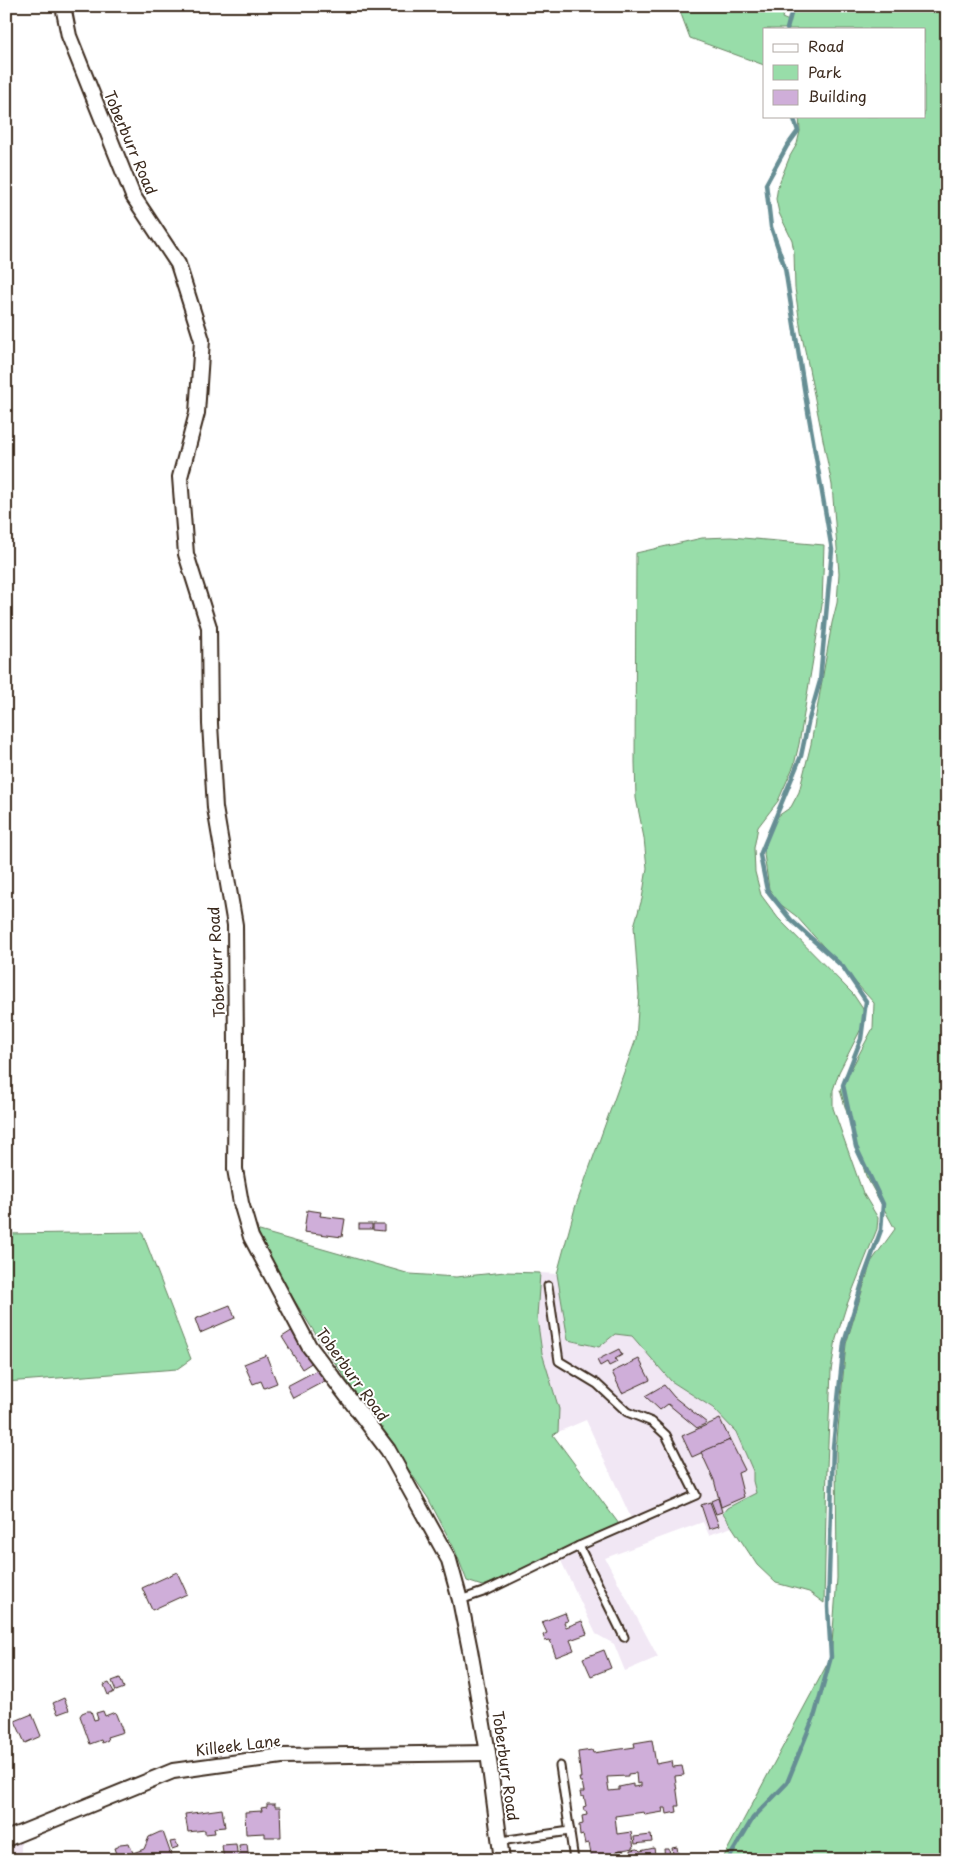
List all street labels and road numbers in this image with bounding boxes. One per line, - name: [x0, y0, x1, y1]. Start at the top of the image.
- street label: Toberburr Road: [99, 87, 164, 198]
- street label: Toberburr Road: [201, 906, 230, 1018]
- street label: Toberburr Road: [311, 1322, 395, 1426]
- street label: Toberburr Road: [487, 1709, 526, 1822]
- street label: Killeek Lane: [194, 1728, 282, 1761]

